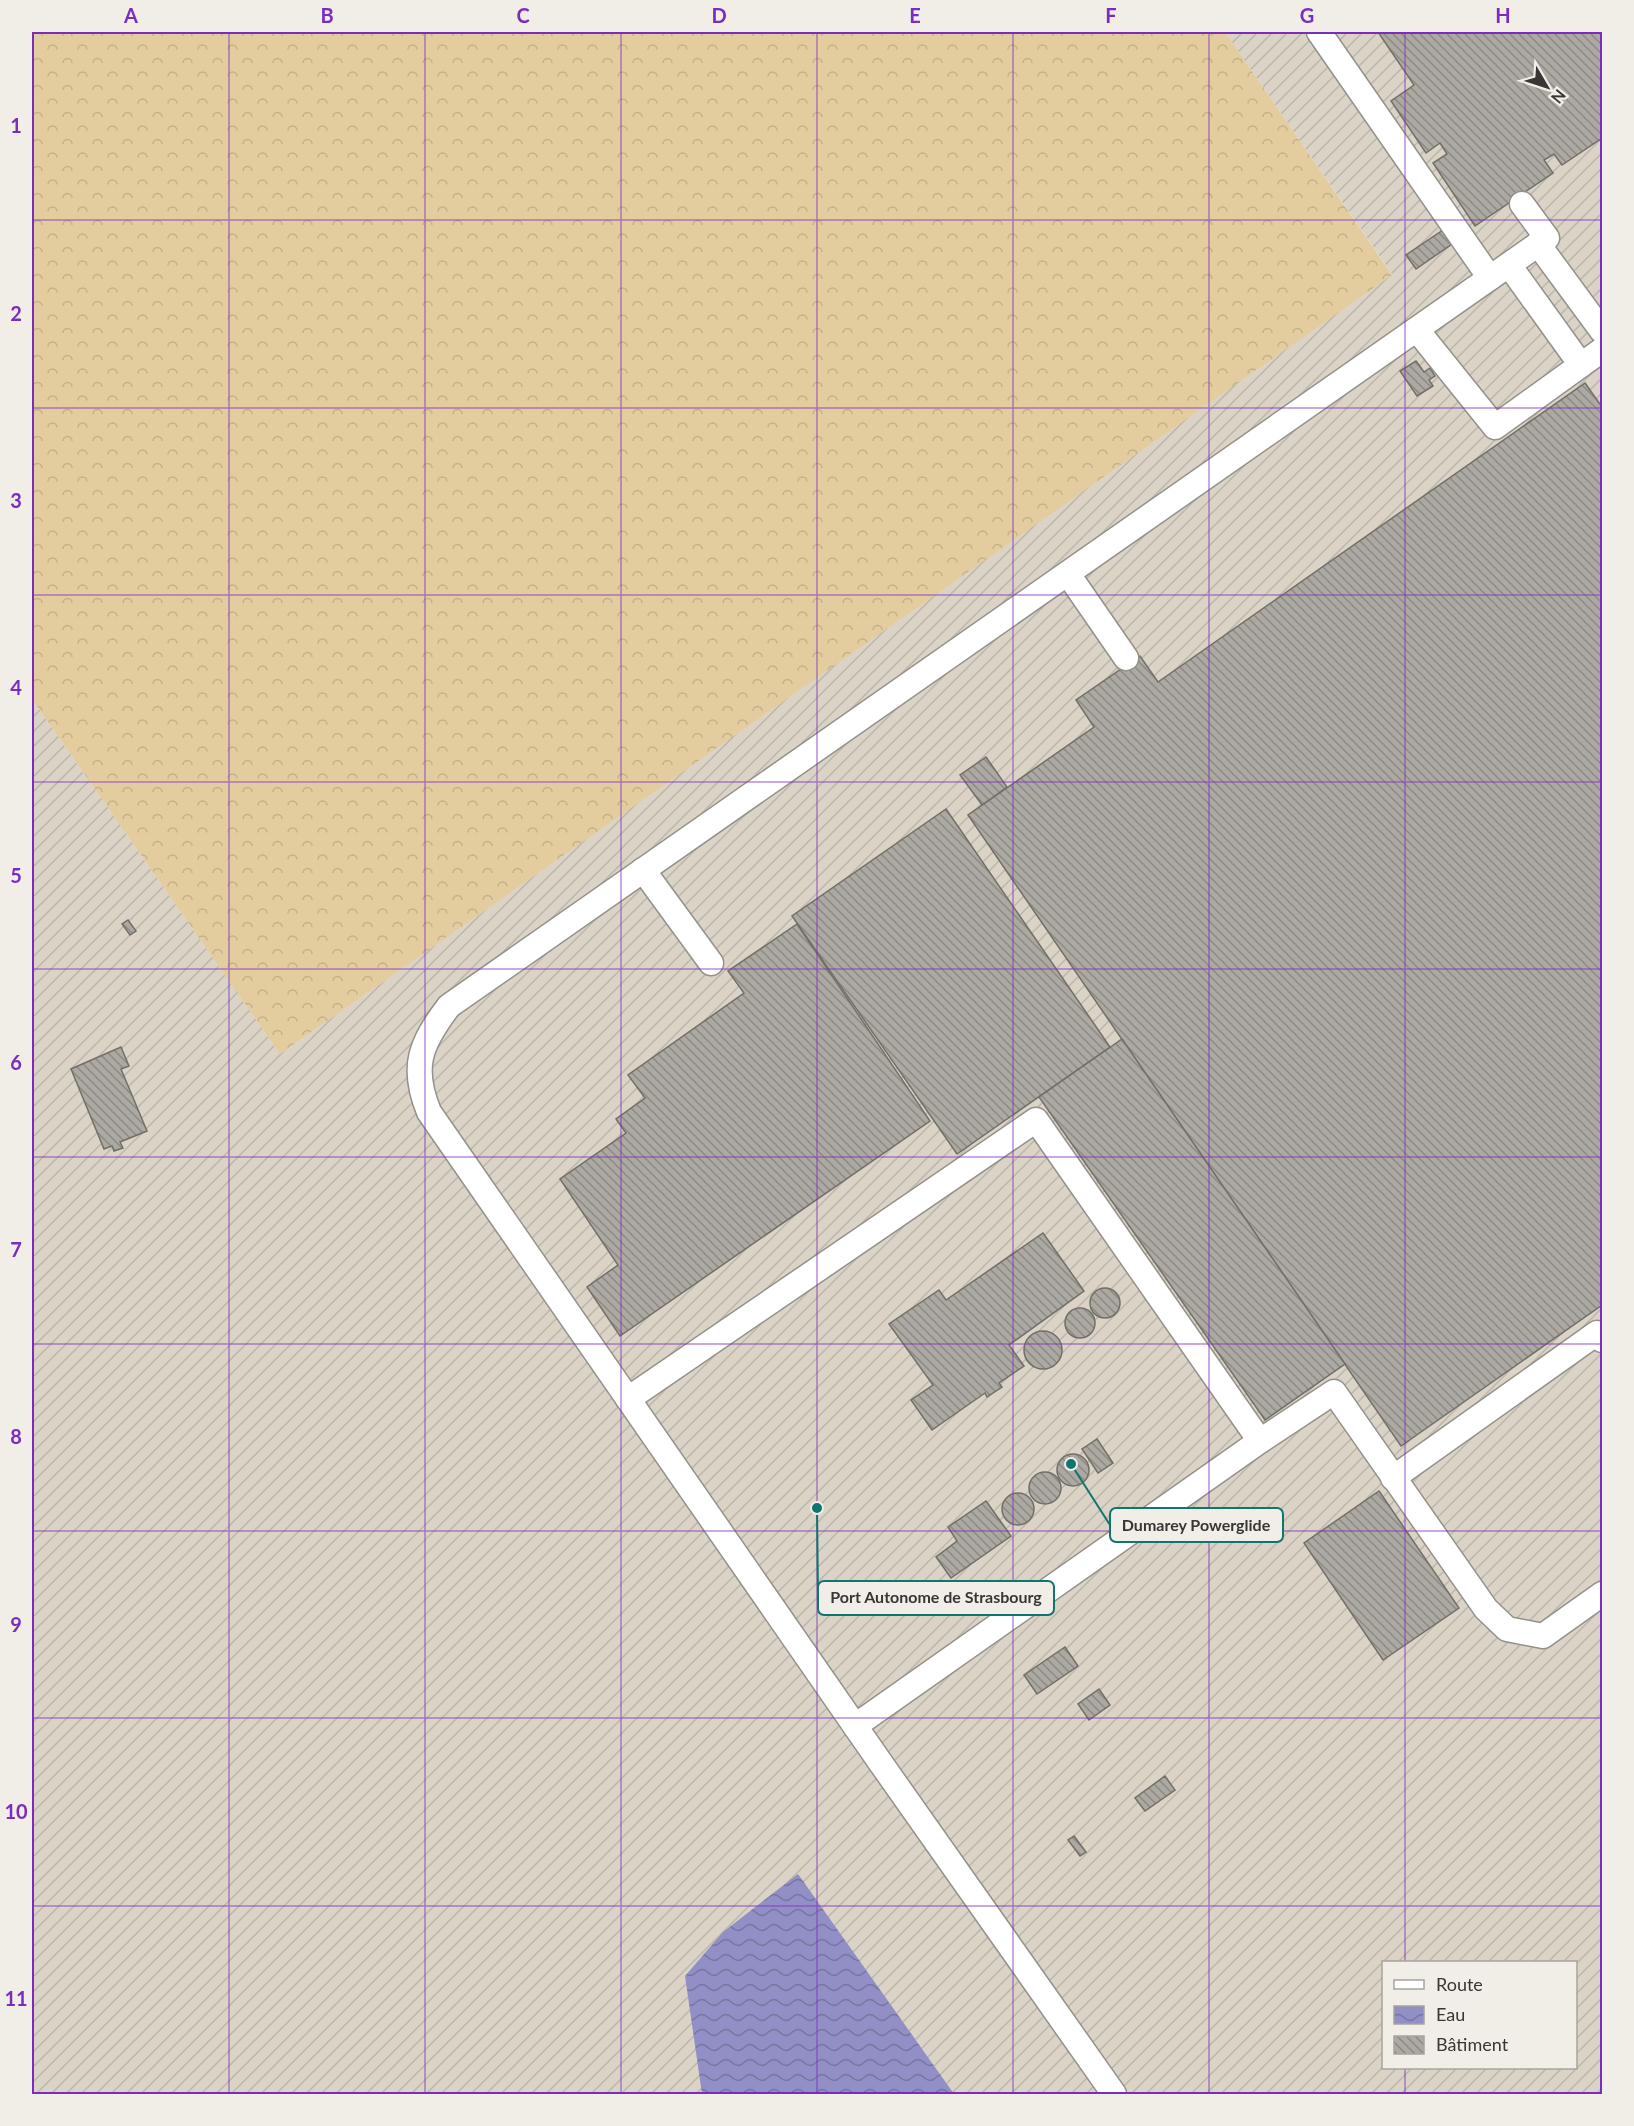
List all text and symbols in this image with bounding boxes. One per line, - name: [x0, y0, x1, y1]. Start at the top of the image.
- text: A: [123, 3, 138, 27]
- text: B: [320, 3, 334, 27]
- text: C: [516, 3, 530, 27]
- text: D: [711, 3, 727, 27]
- text: E: [909, 3, 921, 27]
- text: F: [1105, 3, 1117, 27]
- text: G: [1300, 3, 1314, 27]
- text: H: [1495, 3, 1511, 27]
- north arrow: [1517, 57, 1577, 117]
- text: N: [1548, 86, 1570, 108]
- text: 1: [10, 113, 22, 137]
- text: 2: [10, 301, 22, 325]
- text: 3: [10, 488, 22, 512]
- text: 4: [10, 675, 22, 699]
- text: 5: [10, 863, 22, 887]
- text: 6: [10, 1050, 22, 1074]
- text: 7: [10, 1237, 22, 1261]
- text: 8: [10, 1424, 22, 1448]
- callout: Dumarey Powerglide: [1110, 1508, 1283, 1542]
- text: Dumarey Powerglide: [1122, 1515, 1271, 1534]
- callout: Port Autonome de Strasbourg: [818, 1581, 1054, 1615]
- text: Port Autonome de Strasbourg: [830, 1587, 1042, 1606]
- text: 9: [10, 1612, 22, 1636]
- text: 10: [4, 1799, 28, 1823]
- legend: [1382, 1961, 1577, 2069]
- text: Route: [1436, 1973, 1483, 1995]
- text: 11: [4, 1986, 28, 2010]
- text: Eau: [1436, 2003, 1465, 2025]
- text: Bâtiment: [1436, 2033, 1509, 2055]

